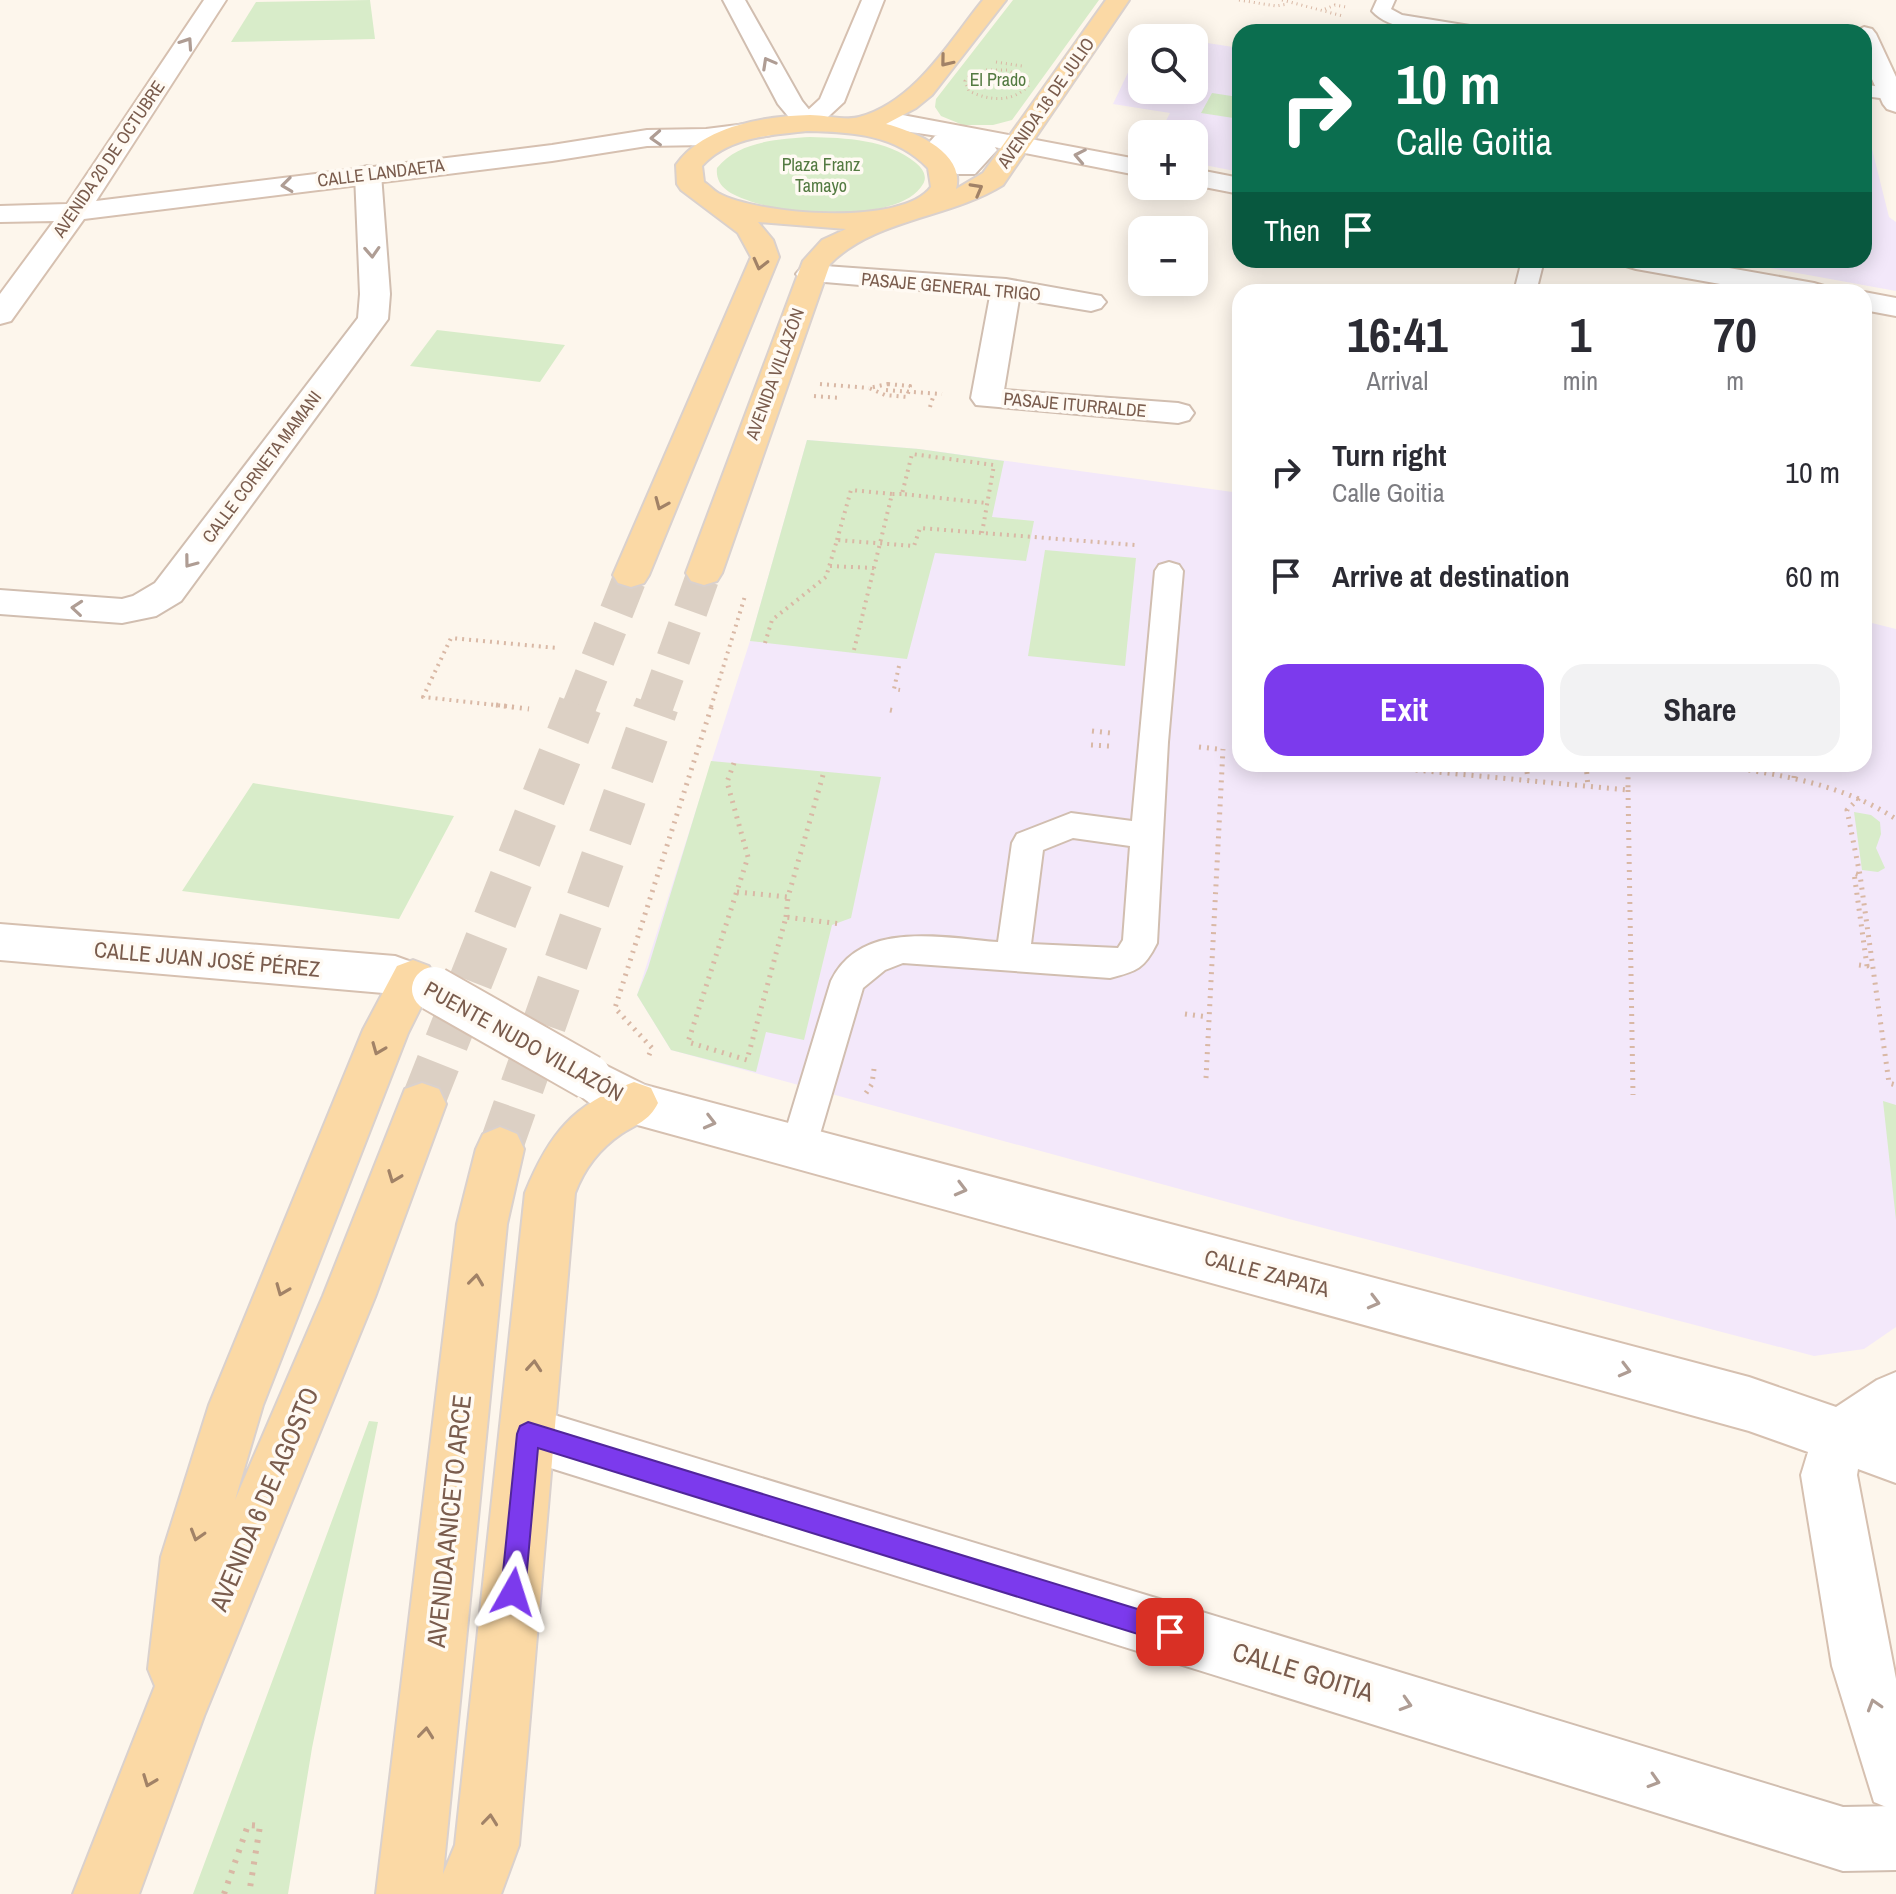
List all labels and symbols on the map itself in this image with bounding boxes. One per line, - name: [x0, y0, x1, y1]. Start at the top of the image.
- street label: AVENIDA 16 DE JULIO: [991, 32, 1100, 174]
- one-way arrow: [177, 37, 192, 52]
- one-way arrow: [941, 52, 956, 66]
- one-way arrow: [762, 57, 777, 72]
- park label: El Prado: [970, 67, 1026, 92]
- street label: AVENIDA 20 DE OCTUBRE: [46, 75, 170, 243]
- one-way arrow: [649, 130, 662, 147]
- one-way arrow: [1073, 148, 1087, 165]
- street label: CALLE LANDAETA: [316, 152, 446, 193]
- park label: Plaza Franz Tamayo: [782, 152, 860, 198]
- one-way arrow: [280, 176, 293, 193]
- one-way arrow: [968, 183, 983, 198]
- one-way arrow: [364, 246, 381, 259]
- one-way arrow: [752, 257, 769, 271]
- street label: PASAJE GENERAL TRIGO: [860, 266, 1042, 307]
- street label: AVENIDA VILLAZÓN: [739, 305, 810, 444]
- street label: CALLE CORNETA MAMANI: [196, 386, 327, 548]
- street label: PASAJE ITURRALDE: [1003, 386, 1148, 423]
- one-way arrow: [655, 496, 671, 510]
- one-way arrow: [185, 554, 199, 568]
- one-way arrow: [70, 600, 83, 617]
- street label: CALLE JUAN JOSÉ PÉREZ: [93, 934, 321, 984]
- street label: PUENTE NUDO VILLAZÓN: [419, 974, 629, 1108]
- one-way arrow: [372, 1041, 388, 1055]
- one-way arrow: [702, 1113, 716, 1130]
- one-way arrow: [388, 1169, 404, 1183]
- one-way arrow: [953, 1180, 967, 1197]
- street label: CALLE ZAPATA: [1201, 1242, 1334, 1304]
- one-way arrow: [467, 1273, 484, 1286]
- one-way arrow: [275, 1282, 292, 1296]
- one-way arrow: [1366, 1293, 1380, 1309]
- one-way arrow: [526, 1359, 543, 1372]
- one-way arrow: [1617, 1361, 1631, 1378]
- street label: AVENIDA 6 DE AGOSTO: [200, 1382, 327, 1617]
- street label: AVENIDA ANICETO ARCE: [418, 1393, 479, 1650]
- one-way arrow: [190, 1528, 206, 1542]
- position arrow: [471, 1550, 555, 1634]
- pin: [1136, 1598, 1204, 1666]
- street label: CALLE GOITIA: [1228, 1633, 1379, 1710]
- one-way arrow: [1398, 1695, 1412, 1711]
- one-way arrow: [1867, 1699, 1883, 1713]
- one-way arrow: [418, 1726, 435, 1739]
- one-way arrow: [1647, 1772, 1661, 1788]
- one-way arrow: [142, 1773, 159, 1787]
- one-way arrow: [481, 1813, 498, 1826]

